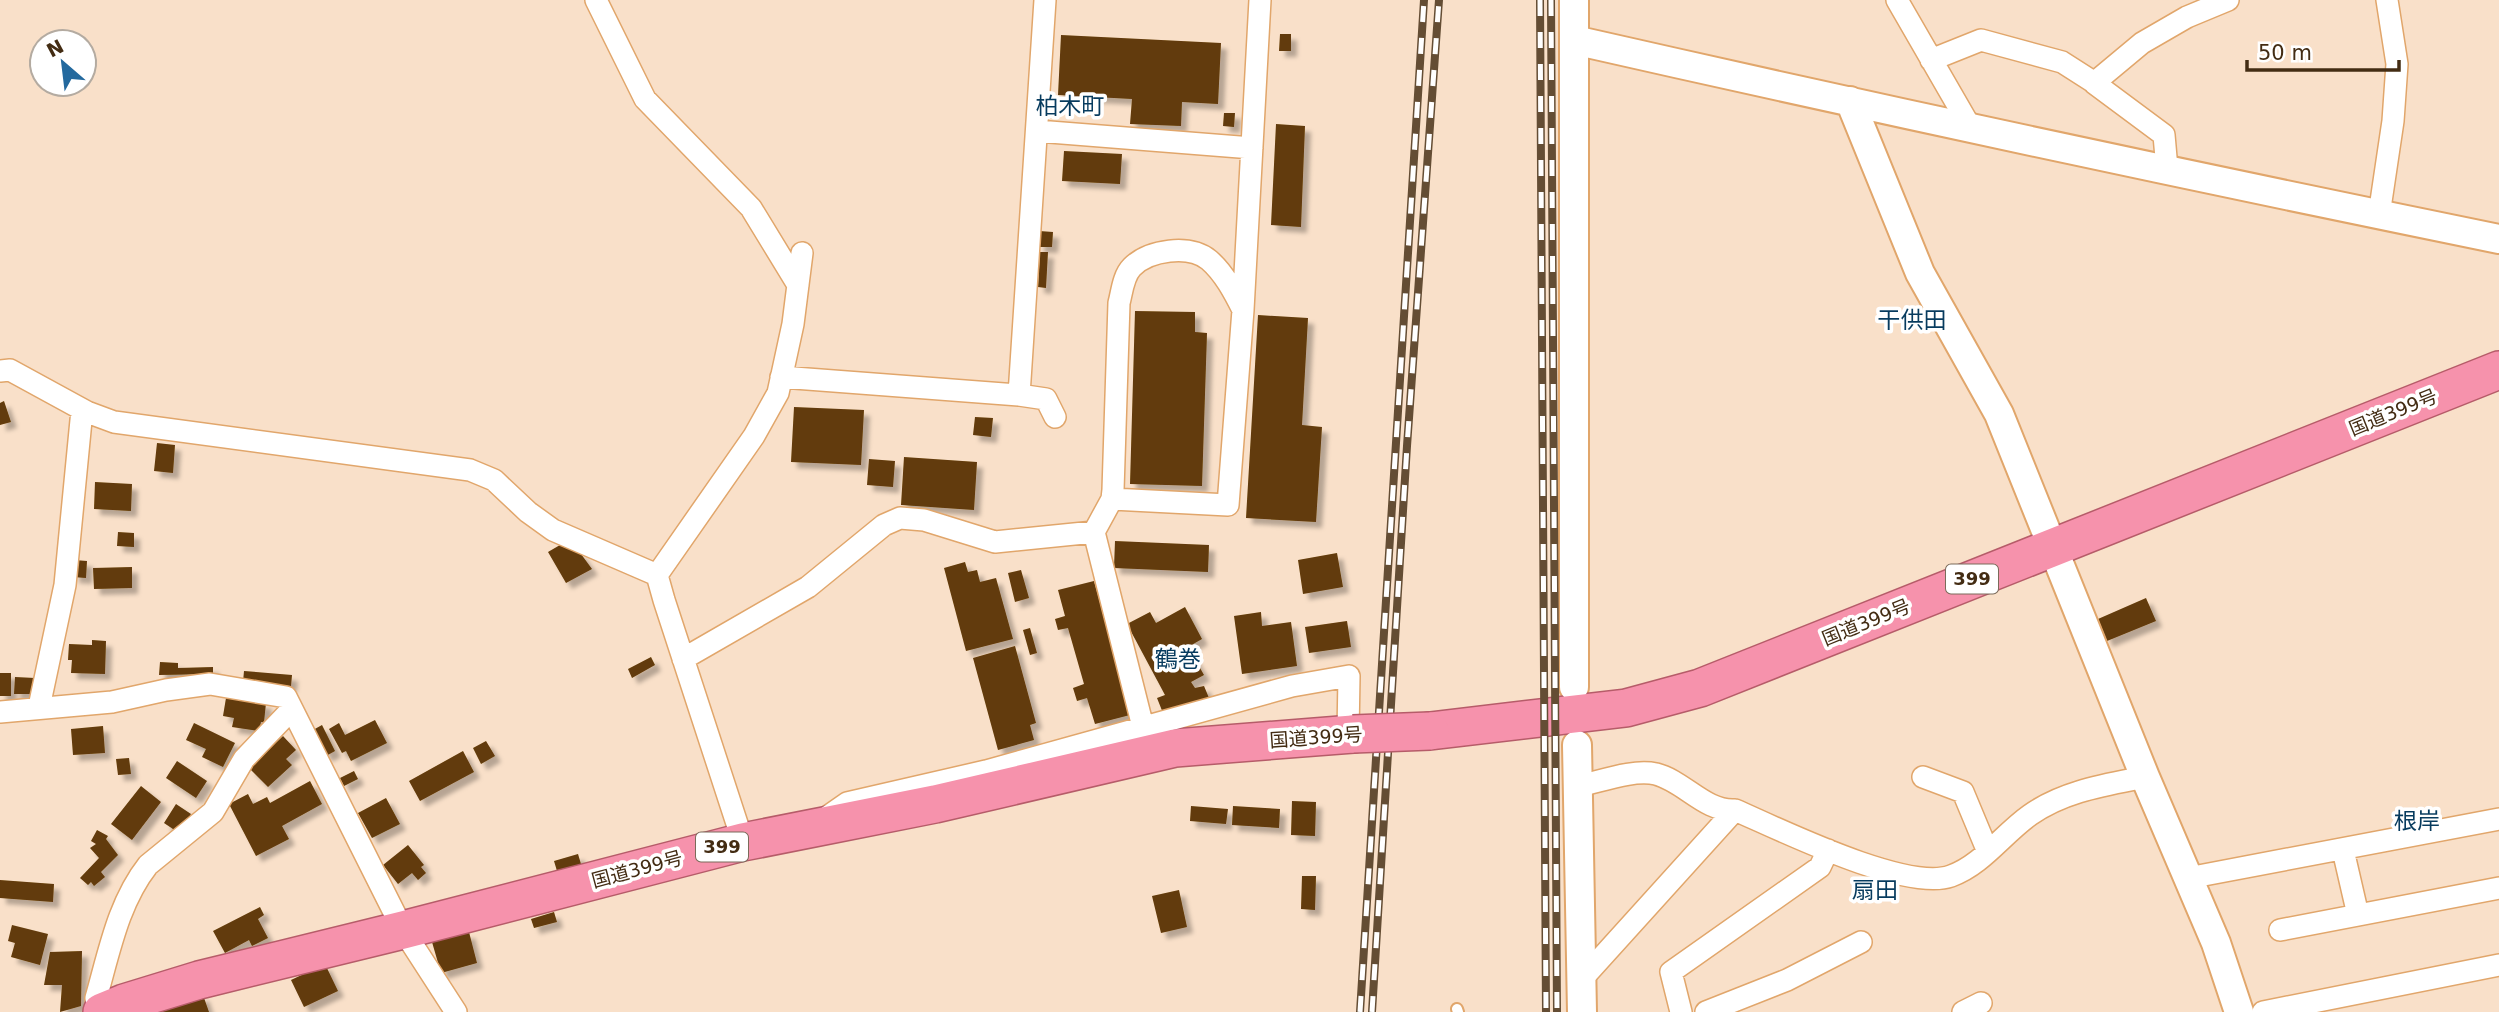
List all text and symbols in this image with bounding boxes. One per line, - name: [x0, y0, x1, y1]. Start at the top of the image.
- north arrow: [28, 28, 98, 98]
- scale bar: [2247, 28, 2399, 72]
- text: N: [43, 35, 67, 61]
- text: 50 m: [2258, 41, 2312, 65]
- district label: 柏木町: [1036, 93, 1105, 119]
- district label: 干供田: [1878, 307, 1947, 333]
- street label: 国道399号: [2346, 384, 2440, 440]
- road number: 399: [1946, 564, 1998, 594]
- street label: 国道399号: [1819, 594, 1913, 650]
- district label: 鶴巻: [1155, 646, 1201, 672]
- street label: 国道399号: [1269, 723, 1363, 751]
- district label: 根岸: [2394, 808, 2440, 834]
- road number: 399: [696, 832, 748, 862]
- street label: 国道399号: [589, 846, 685, 892]
- district label: 扇田: [1852, 877, 1898, 903]

